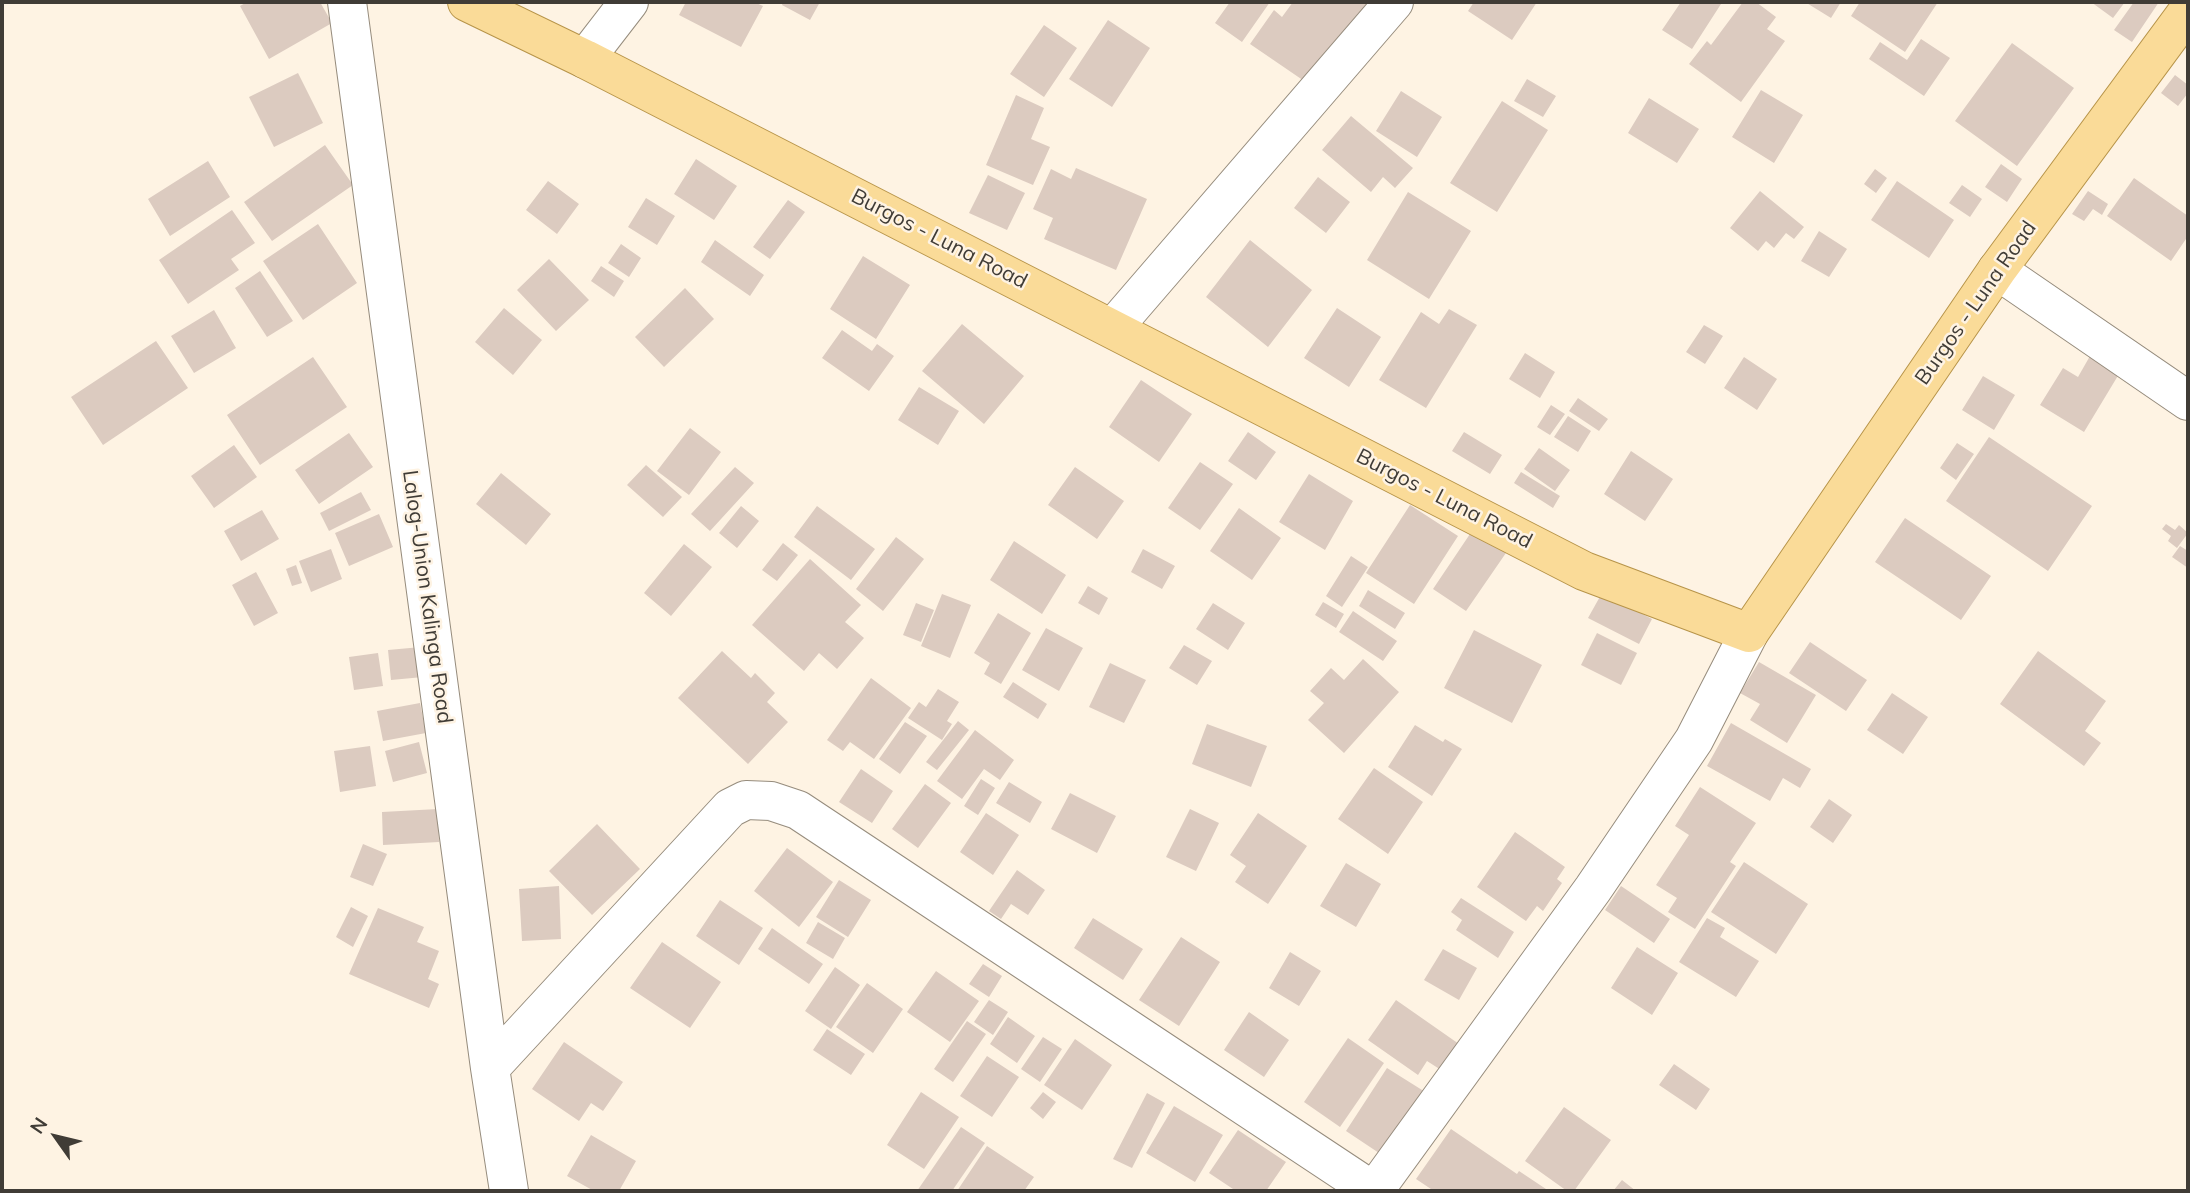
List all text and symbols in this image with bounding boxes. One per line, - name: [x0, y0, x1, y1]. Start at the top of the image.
- street label: Burgos - Luna Road: [847, 184, 1031, 294]
- street label: Burgos - Luna Road: [1910, 216, 2042, 390]
- street label: Burgos - Luna Road: [1352, 444, 1536, 554]
- street label: Lalog-Union Kalinga Road: [397, 469, 457, 725]
- north arrow: [21, 1102, 91, 1172]
- text: N: [25, 1113, 53, 1138]

